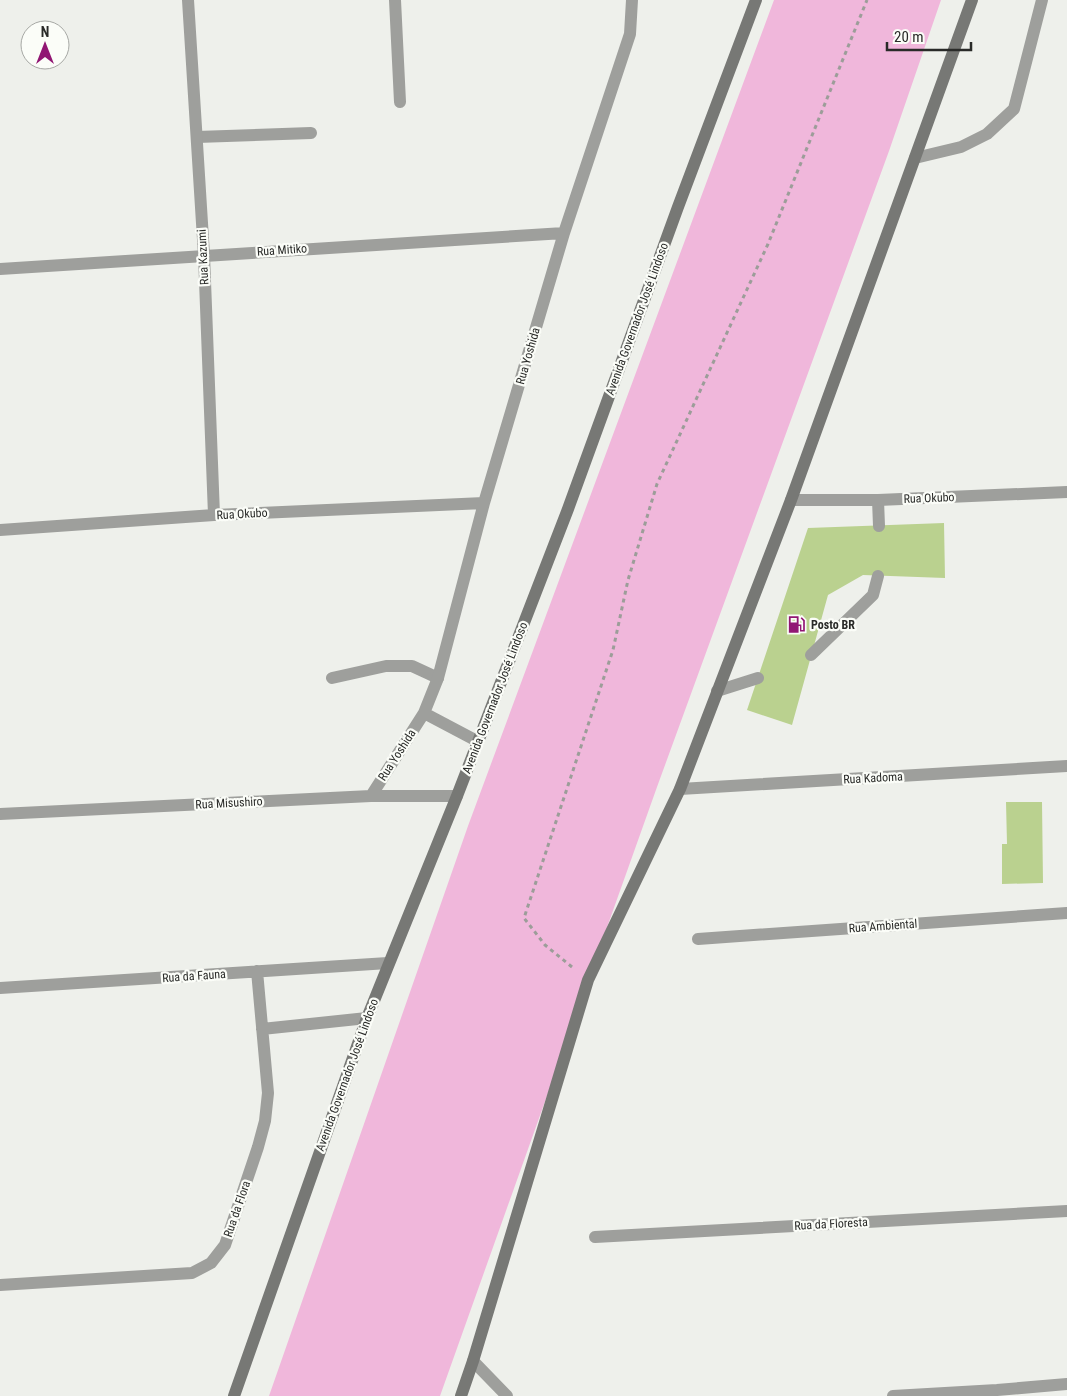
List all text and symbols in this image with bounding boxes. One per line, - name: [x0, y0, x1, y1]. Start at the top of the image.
- north arrow: [20, 20, 70, 70]
- scale bar: [887, 20, 971, 52]
- text: N: [41, 24, 49, 40]
- text: 20 m: [894, 28, 924, 46]
- street label: Rua Kazumi: [195, 229, 211, 285]
- street label: Rua Mitiko: [256, 241, 308, 259]
- street label: Avenida Governador José Lindoso: [603, 241, 671, 397]
- street label: Rua Yoshida: [513, 326, 543, 386]
- street label: Rua Okubo: [903, 490, 955, 506]
- street label: Rua Okubo: [216, 506, 268, 522]
- fuel station icon: Posto BR: [787, 615, 807, 635]
- place label: Posto BR: [811, 618, 855, 632]
- street label: Avenida Governador José Lindoso: [460, 620, 530, 776]
- street label: Rua Yoshida: [375, 727, 419, 783]
- street label: Rua Kadoma: [843, 769, 903, 787]
- street label: Rua Misushiro: [195, 794, 263, 812]
- street label: Rua Ambiental: [848, 917, 918, 935]
- street label: Rua da Fauna: [162, 967, 227, 985]
- street label: Avenida Governador José Lindoso: [313, 997, 381, 1153]
- street label: Rua da Flora: [221, 1179, 253, 1239]
- street label: Rua da Floresta: [794, 1215, 868, 1233]

